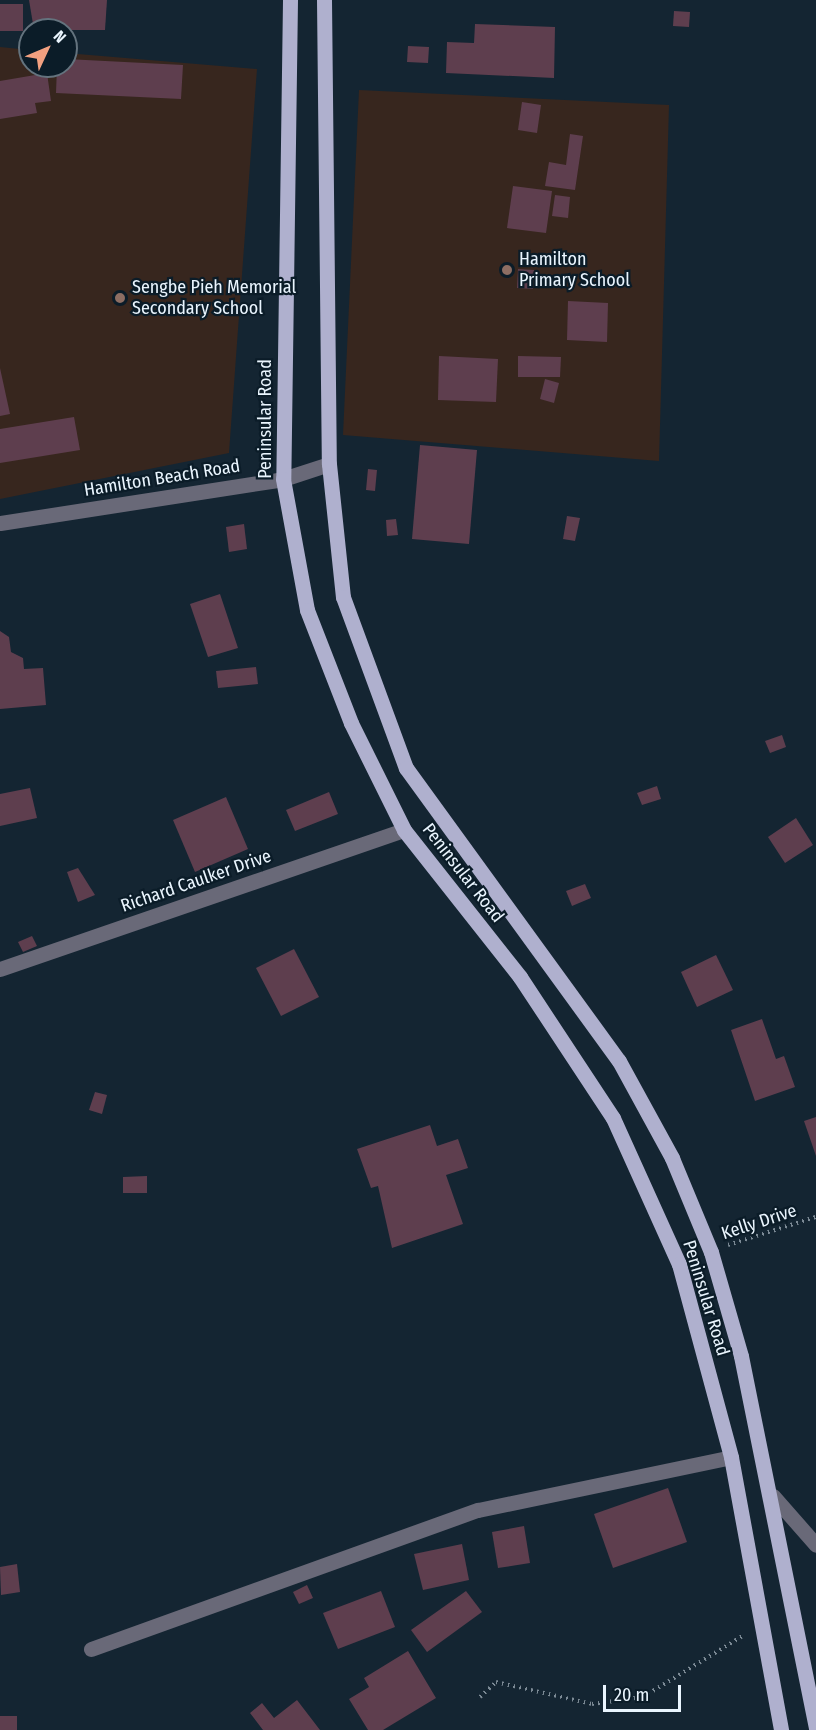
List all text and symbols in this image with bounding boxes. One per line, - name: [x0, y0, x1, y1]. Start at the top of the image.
- north arrow: [18, 18, 78, 78]
- text: N: [50, 26, 70, 47]
- place label: Hamilton Primary School: [519, 249, 630, 292]
- marker: Hamilton Primary School: [500, 263, 514, 277]
- place label: Sengbe Pieh Memorial Secondary School: [132, 277, 296, 320]
- marker: Sengbe Pieh Memorial Secondary School: [113, 291, 127, 305]
- street label: Peninsular Road: [254, 359, 276, 479]
- street label: Hamilton Beach Road: [82, 455, 242, 501]
- street label: Peninsular Road: [418, 819, 508, 927]
- street label: Richard Caulker Drive: [118, 845, 274, 917]
- street label: Kelly Drive: [719, 1200, 799, 1244]
- street label: Peninsular Road: [678, 1238, 734, 1358]
- scale bar: [606, 1673, 684, 1711]
- text: 20 m: [614, 1684, 649, 1706]

